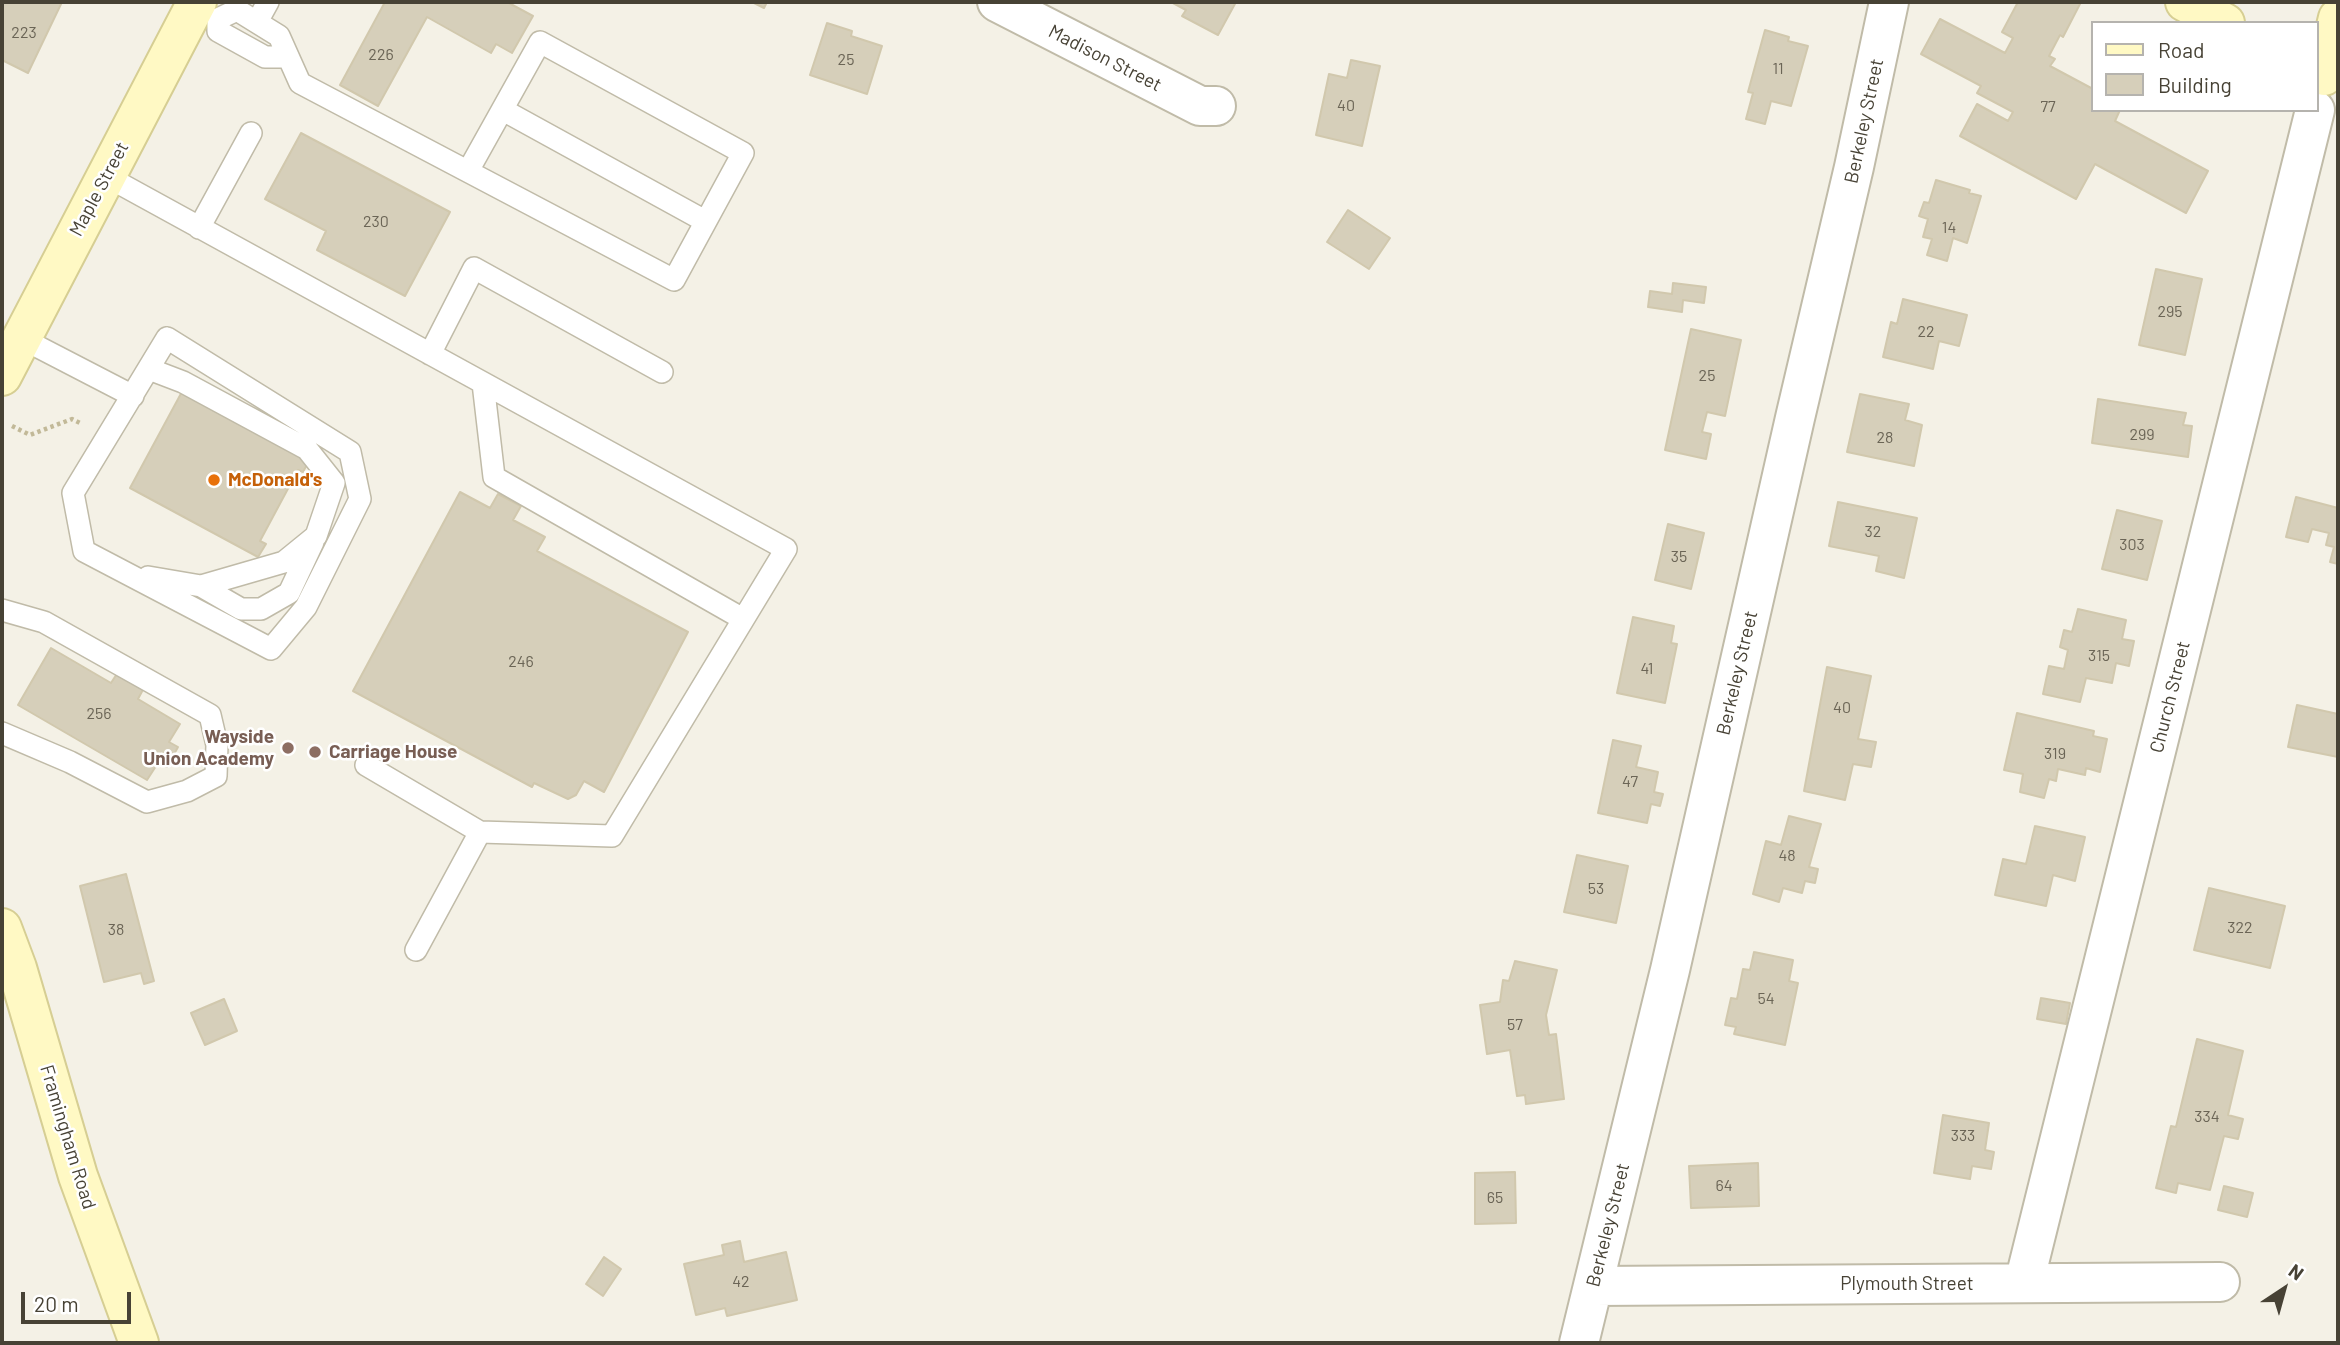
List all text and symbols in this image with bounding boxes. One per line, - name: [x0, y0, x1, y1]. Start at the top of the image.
- street label: Madison Street: [1045, 20, 1165, 96]
- legend: [2092, 21, 2319, 112]
- house number: 223: [11, 23, 37, 43]
- text: Road: [2158, 37, 2204, 62]
- house number: 226: [368, 45, 394, 65]
- house number: 25: [838, 50, 854, 70]
- street label: Berkeley Street: [1840, 57, 1888, 185]
- house number: 11: [1772, 59, 1784, 79]
- text: Building: [2158, 72, 2232, 97]
- house number: 40: [1337, 96, 1355, 116]
- house number: 77: [2040, 97, 2056, 117]
- street label: Maple Street: [65, 138, 133, 240]
- house number: 230: [363, 212, 389, 232]
- house number: 14: [1942, 218, 1956, 238]
- house number: 295: [2157, 302, 2183, 322]
- house number: 22: [1917, 322, 1935, 342]
- house number: 25: [1699, 366, 1715, 386]
- house number: 299: [2129, 425, 2155, 445]
- house number: 28: [1877, 428, 1893, 448]
- place label: McDonald's: [228, 469, 322, 491]
- marker: McDonald's: [206, 472, 222, 488]
- house number: 32: [1865, 522, 1881, 542]
- house number: 303: [2119, 535, 2145, 555]
- house number: 35: [1671, 547, 1687, 567]
- street label: Berkeley Street: [1712, 609, 1762, 737]
- street label: Church Street: [2145, 639, 2195, 755]
- house number: 315: [2088, 646, 2110, 666]
- house number: 246: [508, 652, 534, 672]
- house number: 41: [1641, 659, 1653, 679]
- house number: 40: [1833, 698, 1851, 718]
- house number: 256: [86, 704, 112, 724]
- place label: Wayside Union Academy: [143, 726, 274, 770]
- marker: Wayside Union Academy: [280, 740, 296, 756]
- place label: Carriage House: [329, 741, 457, 763]
- marker: Carriage House: [307, 744, 323, 760]
- house number: 319: [2044, 744, 2066, 764]
- house number: 47: [1622, 772, 1638, 792]
- house number: 48: [1778, 846, 1796, 866]
- house number: 53: [1588, 879, 1604, 899]
- house number: 322: [2227, 918, 2253, 938]
- house number: 38: [108, 920, 124, 940]
- house number: 54: [1757, 989, 1775, 1009]
- house number: 57: [1507, 1015, 1523, 1035]
- street label: Framingham Road: [35, 1062, 101, 1212]
- house number: 334: [2194, 1107, 2220, 1127]
- house number: 333: [1951, 1126, 1975, 1146]
- street label: Berkeley Street: [1582, 1161, 1634, 1289]
- house number: 64: [1715, 1176, 1733, 1196]
- house number: 65: [1487, 1188, 1503, 1208]
- north arrow: [2249, 1254, 2319, 1324]
- text: N: [2285, 1259, 2309, 1285]
- house number: 42: [732, 1272, 750, 1292]
- street label: Plymouth Street: [1840, 1273, 1974, 1295]
- scale bar: [24, 1278, 135, 1322]
- text: 20 m: [34, 1291, 79, 1316]

